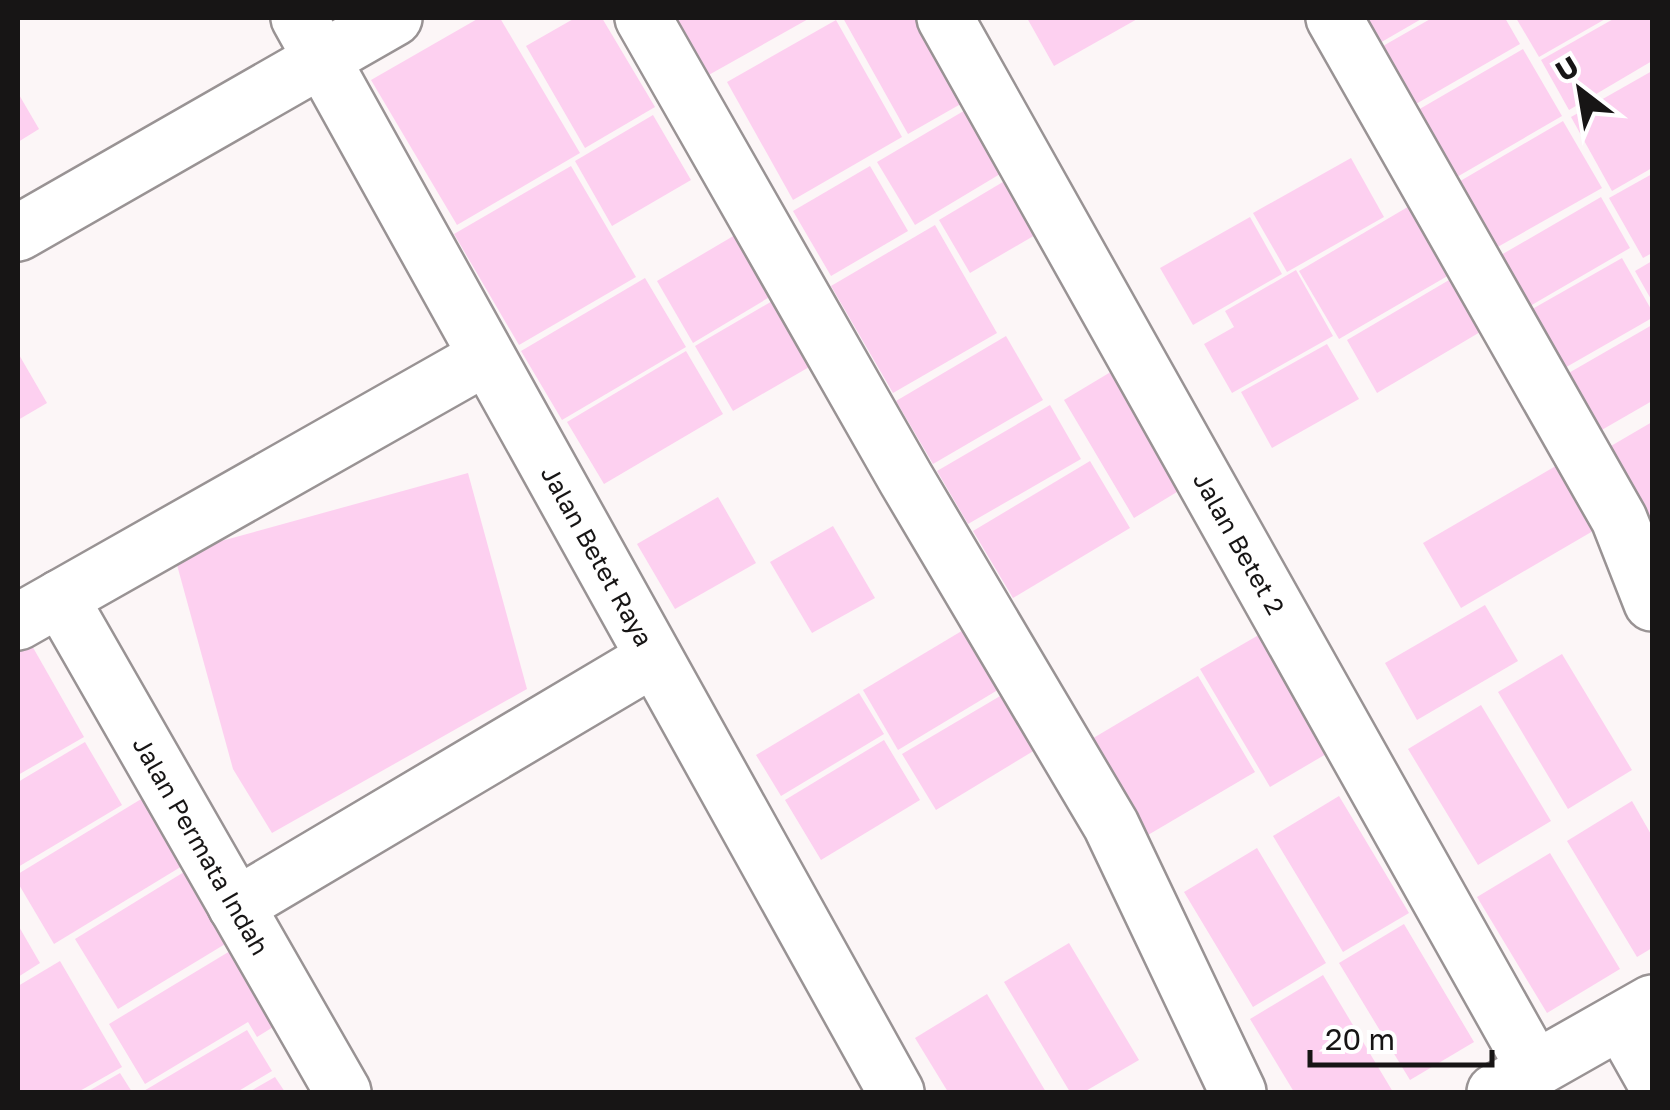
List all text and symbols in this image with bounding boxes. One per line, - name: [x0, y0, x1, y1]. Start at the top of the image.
- north arrow: [1530, 40, 1630, 140]
- text: U: [1550, 49, 1584, 88]
- street label: Jalan Betet Raya: [535, 460, 660, 651]
- street label: Jalan Betet 2: [1187, 466, 1292, 620]
- street label: Jalan Permata Indah: [127, 730, 276, 960]
- scale bar: [1310, 1005, 1492, 1067]
- text: 20 m: [1325, 1021, 1395, 1057]

